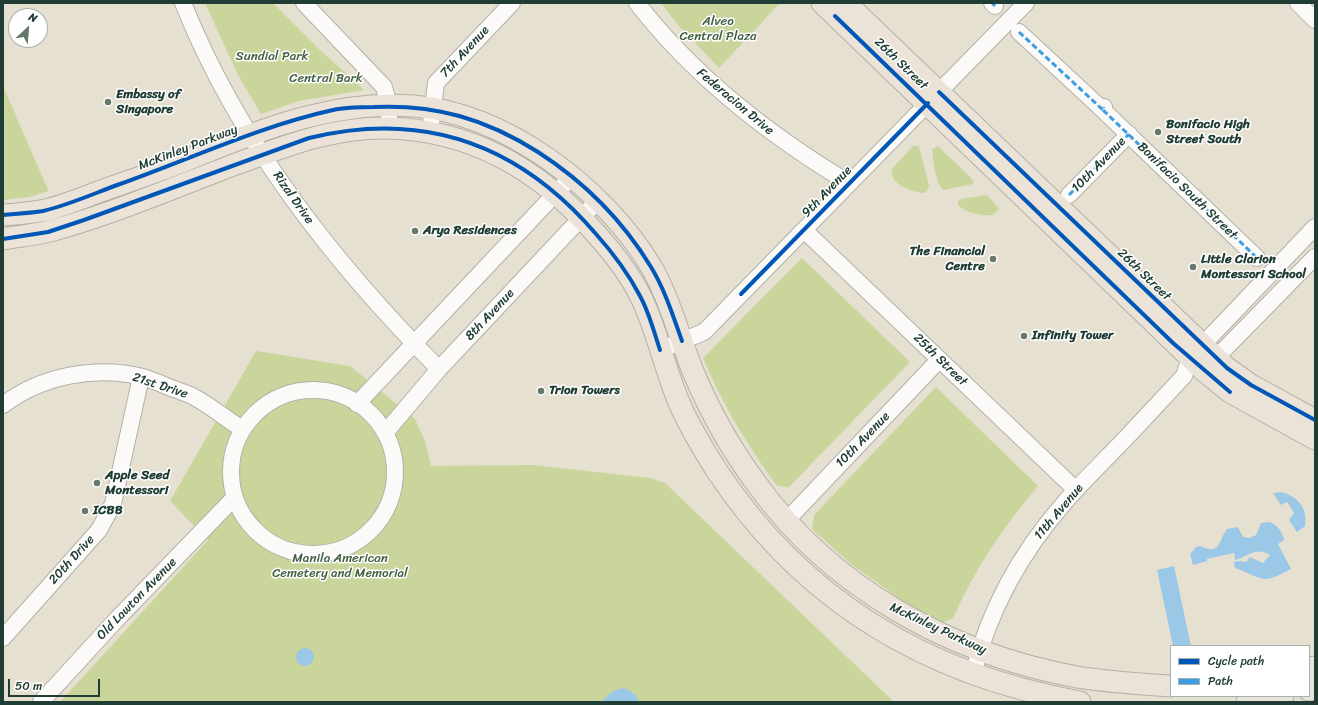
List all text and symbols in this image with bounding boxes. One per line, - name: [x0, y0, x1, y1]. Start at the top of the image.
- text: N: [25, 7, 41, 28]
- north arrow: [8, 8, 48, 48]
- park label: Alveo Central Plaza: [679, 14, 757, 45]
- street label: 7th Avenue: [437, 23, 493, 81]
- street label: 26th Street: [871, 35, 931, 93]
- park label: Sundial Park: [236, 49, 308, 65]
- street label: Federacion Drive: [693, 65, 777, 139]
- park label: Central Bark: [289, 71, 363, 87]
- place label: Embassy of Singapore: [116, 87, 180, 118]
- marker: Embassy of Singapore: [103, 97, 113, 107]
- place label: Bonifacio High Street South: [1166, 117, 1250, 148]
- street label: McKinley Parkway: [136, 122, 240, 174]
- marker: Bonifacio High Street South: [1153, 127, 1163, 137]
- street label: 10th Avenue: [1069, 134, 1129, 196]
- street label: Bonifacio South Street: [1134, 139, 1240, 243]
- street label: 9th Avenue: [799, 163, 855, 221]
- street label: Rizal Drive: [269, 169, 317, 227]
- place label: Arya Residences: [423, 223, 517, 239]
- marker: Arya Residences: [410, 226, 420, 236]
- place label: The Financial Centre: [909, 244, 985, 275]
- street label: 26th Street: [1114, 246, 1174, 304]
- place label: Little Clarion Montessori School: [1201, 252, 1306, 283]
- marker: The Financial Centre: [988, 254, 998, 264]
- marker: Little Clarion Montessori School: [1188, 262, 1198, 272]
- street label: 8th Avenue: [462, 286, 518, 344]
- place label: Infinity Tower: [1032, 328, 1113, 344]
- street label: 25th Street: [910, 330, 970, 390]
- marker: Infinity Tower: [1019, 331, 1029, 341]
- street label: 21st Drive: [130, 370, 190, 402]
- place label: Trion Towers: [549, 383, 620, 399]
- marker: Trion Towers: [536, 386, 546, 396]
- street label: 10th Avenue: [833, 409, 893, 471]
- place label: Apple Seed Montessori: [105, 468, 169, 499]
- marker: Apple Seed Montessori: [92, 478, 102, 488]
- street label: 11th Avenue: [1031, 481, 1087, 543]
- place label: ICBB: [93, 503, 123, 519]
- marker: ICBB: [80, 506, 90, 516]
- street label: 20th Drive: [46, 532, 98, 588]
- park label: Manila American Cemetery and Memorial: [272, 551, 408, 582]
- street label: Old Lawton Avenue: [94, 555, 180, 643]
- street label: McKinley Parkway: [887, 600, 989, 658]
- legend: [1170, 645, 1310, 697]
- text: Cycle path: [1208, 650, 1264, 672]
- text: Path: [1208, 670, 1233, 692]
- scale bar: [10, 671, 102, 697]
- text: 50 m: [15, 675, 42, 697]

